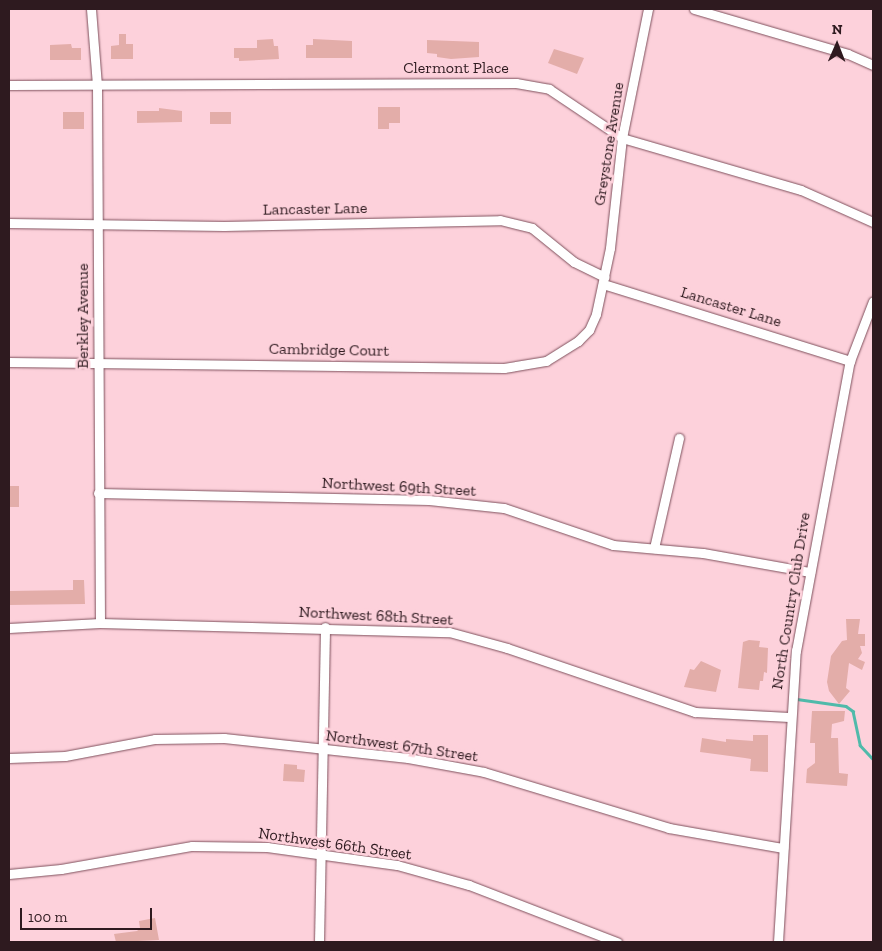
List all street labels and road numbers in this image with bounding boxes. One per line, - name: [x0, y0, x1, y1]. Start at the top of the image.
- street label: Clermont Place: [403, 58, 509, 78]
- street label: Greystone Avenue: [590, 81, 628, 207]
- street label: Lancaster Lane: [262, 198, 368, 220]
- street label: Berkley Avenue: [73, 263, 93, 369]
- street label: Lancaster Lane: [678, 283, 784, 331]
- street label: Cambridge Court: [269, 339, 389, 361]
- street label: Northwest 69th Street: [321, 473, 477, 501]
- street label: North Country Club Drive: [767, 511, 815, 691]
- street label: Northwest 68th Street: [298, 602, 454, 630]
- street label: Northwest 67th Street: [324, 726, 480, 766]
- street label: Northwest 66th Street: [257, 824, 413, 864]

